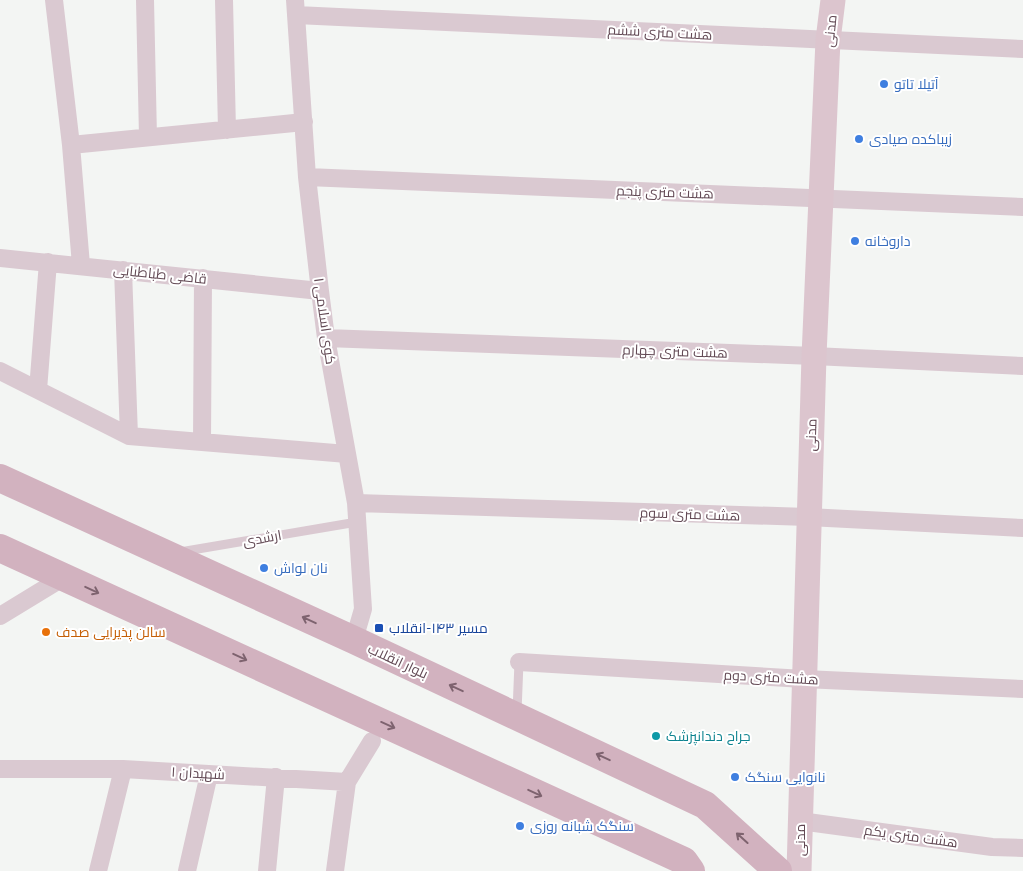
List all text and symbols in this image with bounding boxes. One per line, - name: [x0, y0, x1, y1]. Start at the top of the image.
- street label: مدنی: [819, 14, 841, 48]
- street label: هشت متری ششم: [607, 20, 713, 45]
- place label: آتیلا تاتو: [894, 75, 939, 93]
- marker: آتیلا تاتو: [878, 78, 890, 90]
- place label: زیباکده صیادی: [869, 130, 952, 148]
- marker: زیباکده صیادی: [853, 133, 865, 145]
- street label: هشت متری پنجم: [616, 181, 714, 204]
- place label: داروخانه: [865, 232, 911, 250]
- marker: داروخانه: [849, 235, 861, 247]
- street label: قاضی طباطبایی: [112, 260, 208, 288]
- street label: کوی اسلامی ۱: [310, 276, 340, 366]
- street label: هشت متری چهارم: [622, 340, 728, 363]
- street label: مدنی: [801, 418, 821, 452]
- street label: هشت متری سوم: [639, 503, 741, 526]
- street label: ارشدی: [241, 526, 283, 550]
- place label: نان لواش: [274, 559, 328, 577]
- marker: نان لواش: [258, 562, 270, 574]
- one-way arrow: [84, 586, 99, 595]
- one-way arrow: [302, 614, 317, 624]
- place label: مسیر ۱۴۳-انقلاب: [389, 619, 488, 637]
- marker: مسیر ۱۴۳-انقلاب: [373, 622, 385, 634]
- place label: سالن پذیرایی صدف: [56, 623, 165, 642]
- marker: سالن پذیرایی صدف: [40, 626, 52, 638]
- street label: بلوار انقلاب: [365, 639, 431, 683]
- one-way arrow: [232, 653, 247, 663]
- street label: هشت متری دوم: [723, 666, 819, 689]
- one-way arrow: [449, 683, 464, 692]
- one-way arrow: [380, 721, 395, 731]
- place label: جراح دندانپزشک: [666, 727, 751, 746]
- marker: جراح دندانپزشک: [650, 730, 662, 742]
- one-way arrow: [596, 752, 611, 761]
- street label: شهیدان ۱: [171, 763, 225, 783]
- place label: نانوایی سنگک: [745, 768, 825, 786]
- marker: نانوایی سنگک: [729, 771, 741, 783]
- one-way arrow: [527, 788, 542, 798]
- place label: سنگک شبانه روزی: [530, 817, 634, 835]
- marker: سنگک شبانه روزی: [514, 820, 526, 832]
- street label: هشت متری یکم: [863, 821, 959, 852]
- street label: مدنی: [791, 824, 809, 856]
- one-way arrow: [736, 833, 749, 844]

